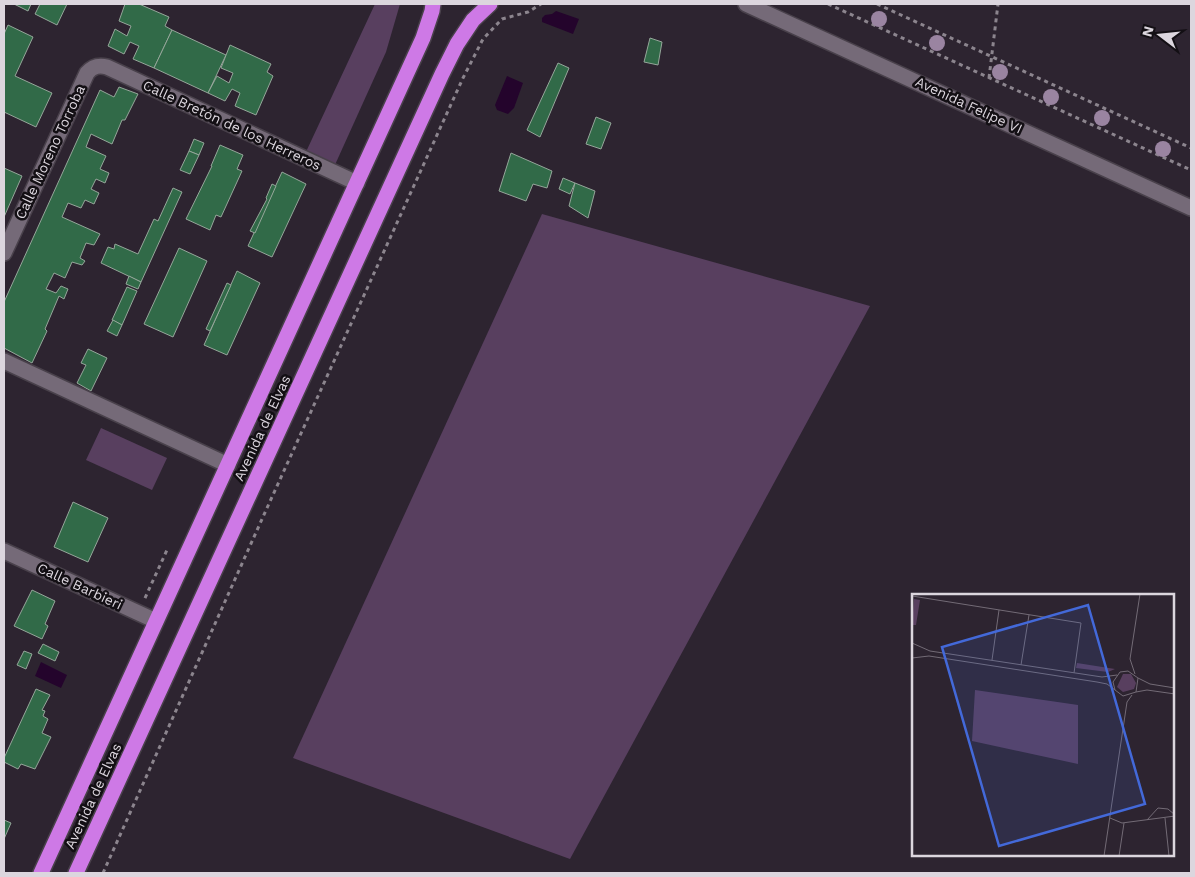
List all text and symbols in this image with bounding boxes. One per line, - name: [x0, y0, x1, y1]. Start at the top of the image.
- north arrow: [1135, 10, 1185, 60]
- text: N: [1138, 24, 1157, 39]
- street label: Avenida Felipe VI: [913, 73, 1025, 137]
- street label: Calle Bretón de los Herreros: [141, 77, 323, 173]
- street label: Calle Moreno Torroba: [12, 82, 88, 221]
- street label: Avenida de Elvas: [231, 373, 293, 483]
- street label: Calle Barbieri: [35, 559, 125, 613]
- inset map: [912, 594, 1175, 857]
- street label: Avenida de Elvas: [62, 741, 124, 851]

